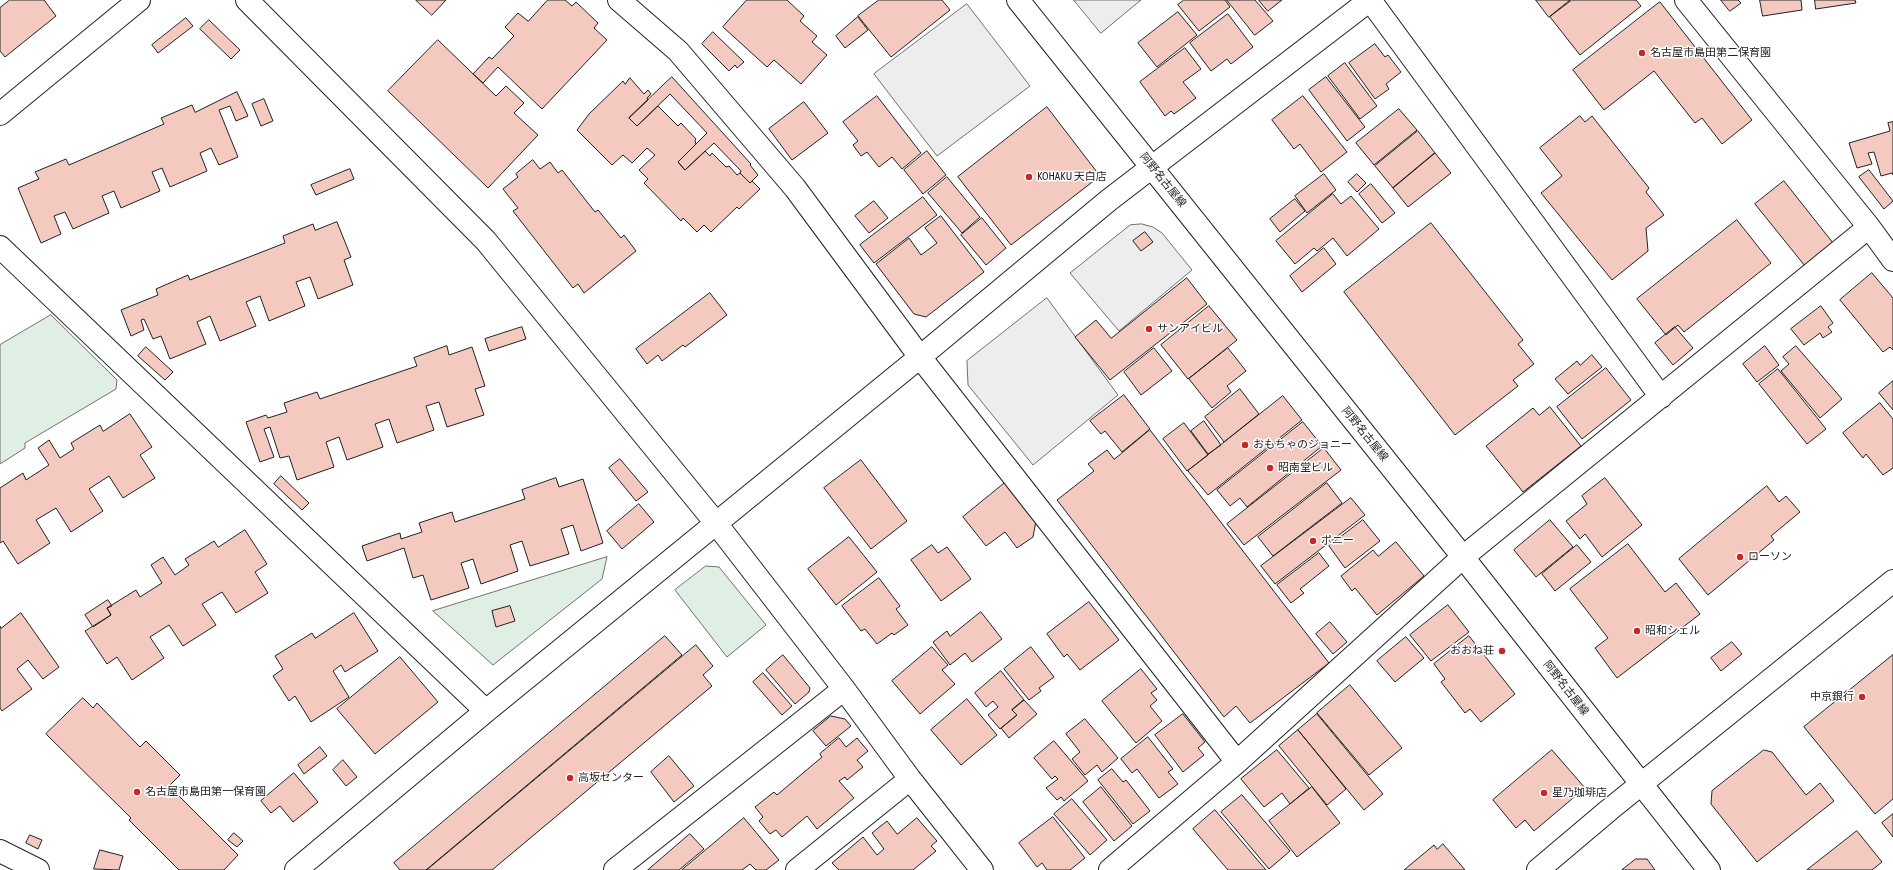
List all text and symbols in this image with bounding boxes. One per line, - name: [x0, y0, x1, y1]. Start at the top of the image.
- place label: 名古屋市島田第二保育園: [1650, 46, 1771, 60]
- marker: 名古屋市島田第二保育園: [1637, 48, 1647, 58]
- street label: 阿野名古屋線: [1137, 150, 1189, 210]
- place label: KOHAKU 天白店: [1037, 170, 1107, 184]
- marker: KOHAKU 天白店: [1024, 172, 1034, 182]
- place label: サンアイビル: [1157, 322, 1223, 336]
- marker: サンアイビル: [1144, 324, 1154, 334]
- street label: 阿野名古屋線: [1339, 404, 1391, 464]
- place label: おもちゃのジョニー: [1253, 438, 1352, 452]
- marker: おもちゃのジョニー: [1240, 440, 1250, 450]
- place label: 昭南堂ビル: [1278, 461, 1333, 475]
- marker: 昭南堂ビル: [1265, 463, 1275, 473]
- place label: ポニー: [1321, 534, 1354, 548]
- marker: ポニー: [1308, 536, 1318, 546]
- place label: ローソン: [1748, 550, 1792, 564]
- marker: ローソン: [1735, 552, 1745, 562]
- place label: 昭和シェル: [1645, 624, 1700, 638]
- marker: 昭和シェル: [1632, 626, 1642, 636]
- place label: おおね荘: [1450, 644, 1494, 658]
- marker: おおね荘: [1497, 646, 1507, 656]
- street label: 阿野名古屋線: [1540, 658, 1592, 718]
- place label: 中京銀行: [1810, 690, 1854, 704]
- marker: 中京銀行: [1857, 692, 1867, 702]
- place label: 高坂センター: [578, 771, 644, 785]
- marker: 高坂センター: [565, 773, 575, 783]
- place label: 名古屋市島田第一保育園: [145, 785, 266, 799]
- place label: 星乃珈琲店: [1552, 786, 1607, 800]
- marker: 名古屋市島田第一保育園: [132, 787, 142, 797]
- marker: 星乃珈琲店: [1539, 788, 1549, 798]

